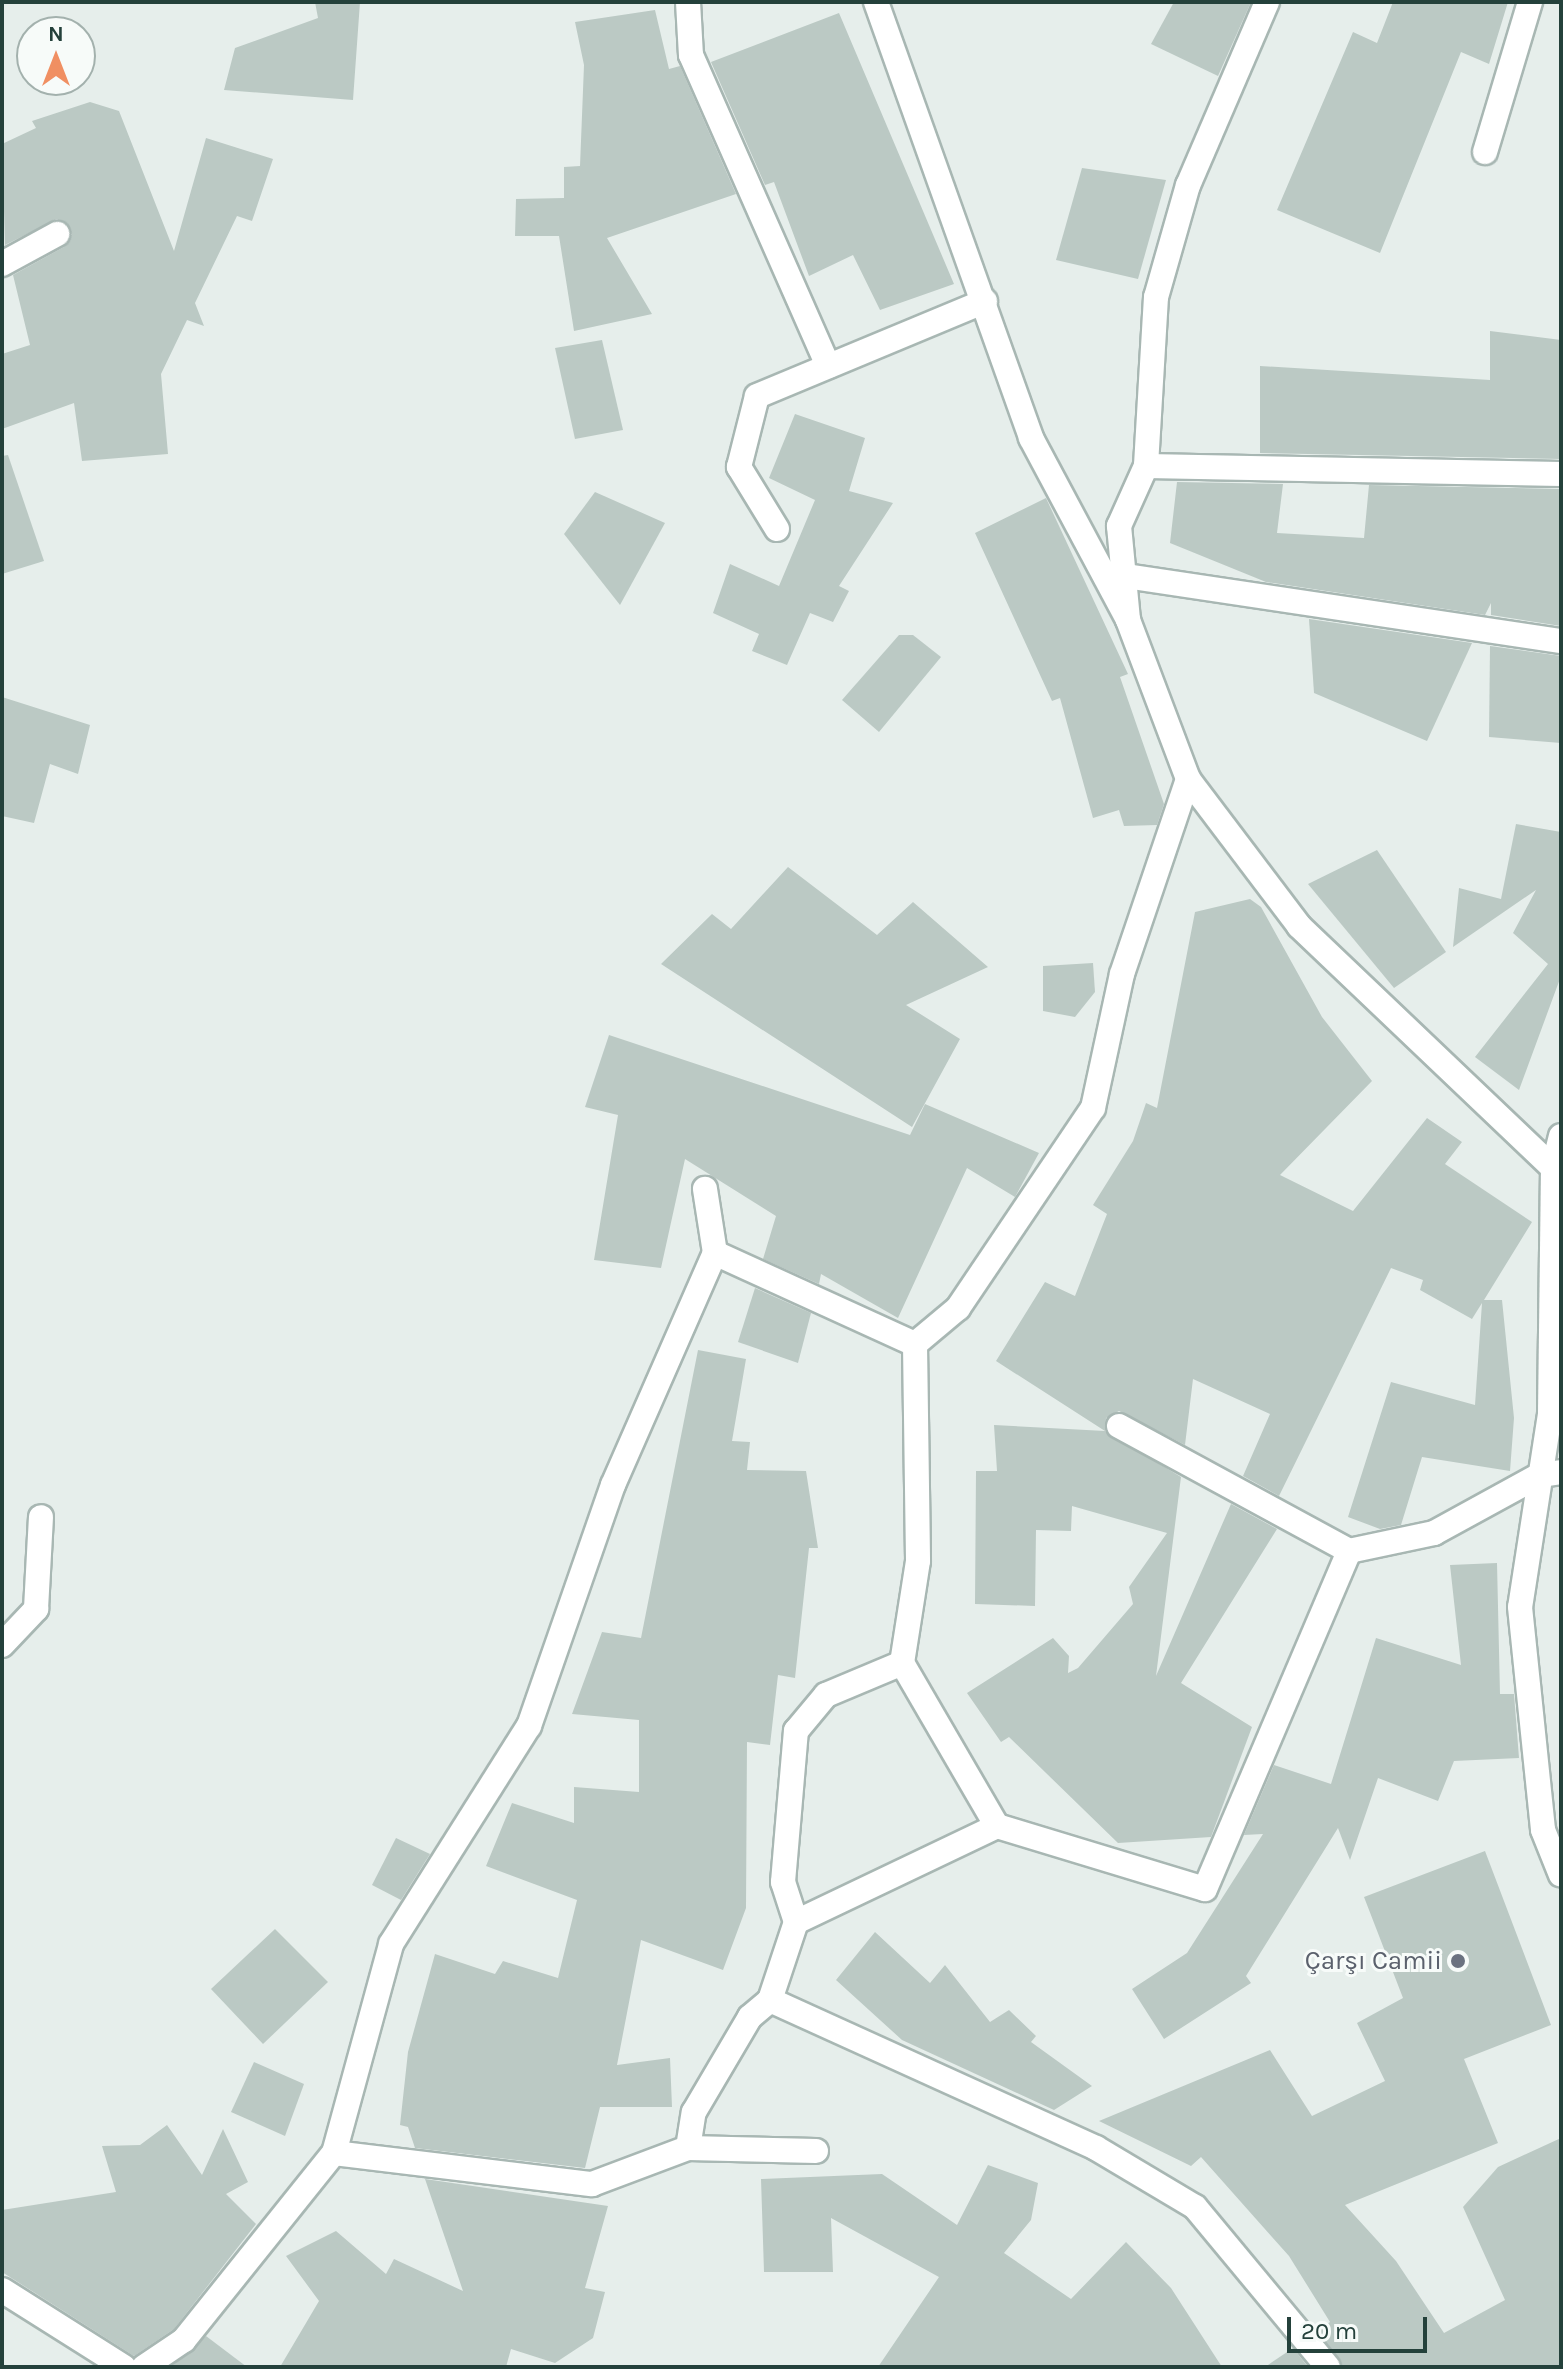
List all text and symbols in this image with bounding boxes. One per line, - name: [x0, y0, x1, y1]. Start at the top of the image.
- north arrow: [16, 16, 96, 96]
- text: N: [48, 21, 64, 47]
- place label: Çarşı Camii: [1305, 1945, 1442, 1977]
- marker: Çarşı Camii: [1449, 1952, 1467, 1970]
- scale bar: [1291, 2301, 1431, 2351]
- text: 20 m: [1301, 2317, 1357, 2345]

